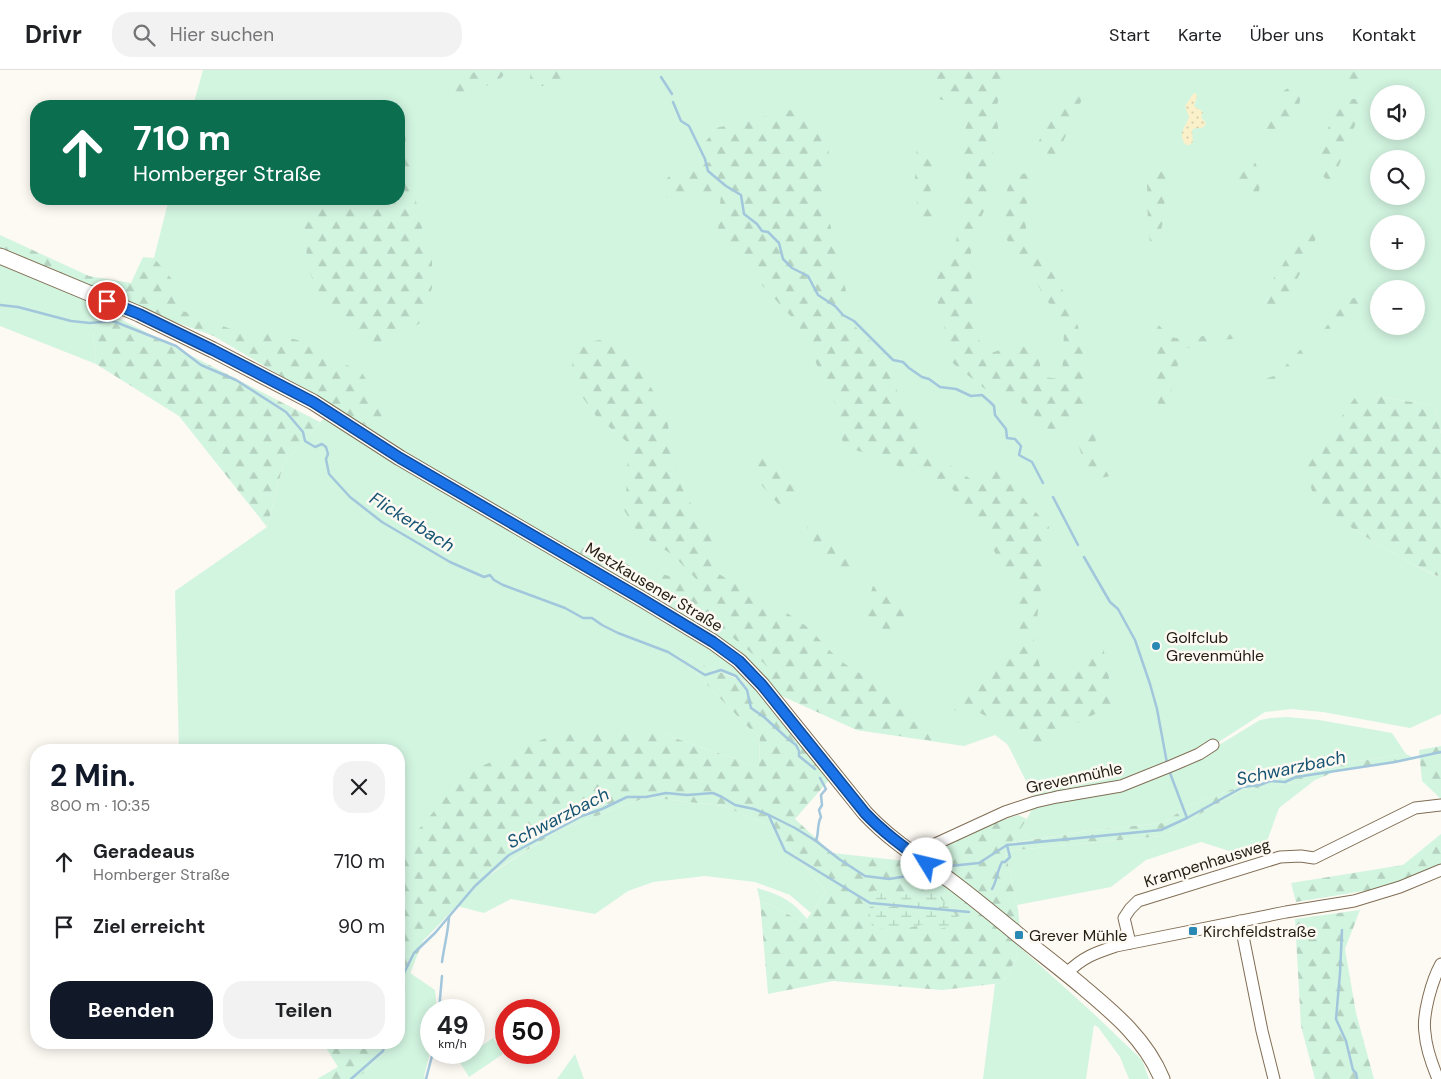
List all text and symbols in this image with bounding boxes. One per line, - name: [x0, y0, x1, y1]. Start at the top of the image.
- search box: [112, 12, 462, 57]
- text: Drivr: [25, 19, 82, 50]
- icon: search: [130, 21, 158, 49]
- text: Hier suchen: [170, 22, 274, 47]
- text: Start: [1109, 23, 1150, 47]
- text: Karte: [1178, 23, 1222, 47]
- text: Über uns: [1250, 23, 1324, 47]
- text: Kontakt: [1352, 23, 1416, 47]
- map controls: [1370, 85, 1425, 335]
- button: sound: [1370, 85, 1425, 140]
- text: 710 m: [133, 115, 231, 161]
- icon: ahead: [50, 120, 115, 185]
- button: search: [1370, 150, 1425, 205]
- text: Homberger Straße: [133, 159, 321, 188]
- button: +: [1370, 215, 1425, 270]
- pin: [86, 280, 128, 322]
- button: −: [1370, 280, 1425, 335]
- icon: arrive: [93, 287, 121, 315]
- water label: Flickerbach: [365, 486, 459, 558]
- street label: Metzkausener Straße: [581, 538, 727, 636]
- place label: Golfclub Grevenmühle: [1166, 627, 1264, 666]
- marker: Golfclub Grevenmühle: [1150, 640, 1162, 652]
- water label: Schwarzbach: [1234, 745, 1348, 791]
- text: 2 Min.: [50, 756, 135, 795]
- street label: Grevenmühle: [1024, 758, 1124, 798]
- button: close: [333, 761, 385, 813]
- water label: Schwarzbach: [503, 782, 613, 854]
- text: 800 m · 10:35: [50, 795, 150, 816]
- street label: Krampenhausweg: [1141, 834, 1273, 892]
- position arrow: [900, 837, 952, 889]
- text: Geradeaus: [93, 839, 195, 864]
- icon: ahead: [50, 848, 78, 876]
- text: 710 m: [334, 849, 385, 874]
- text: Homberger Straße: [93, 864, 230, 885]
- icon: arrive: [50, 913, 78, 941]
- text: Ziel erreicht: [93, 914, 205, 939]
- text: 90 m: [338, 914, 385, 939]
- place label: Kirchfeldstraße: [1203, 921, 1316, 942]
- place label: Grever Mühle: [1029, 925, 1127, 946]
- marker: Kirchfeldstraße: [1187, 925, 1199, 937]
- marker: Grever Mühle: [1013, 929, 1025, 941]
- button: Beenden: [50, 981, 213, 1039]
- button: Teilen: [223, 981, 385, 1039]
- speed limit sign: 50: [495, 999, 560, 1064]
- text: 49: [436, 1009, 469, 1042]
- text: km/h: [438, 1036, 467, 1052]

